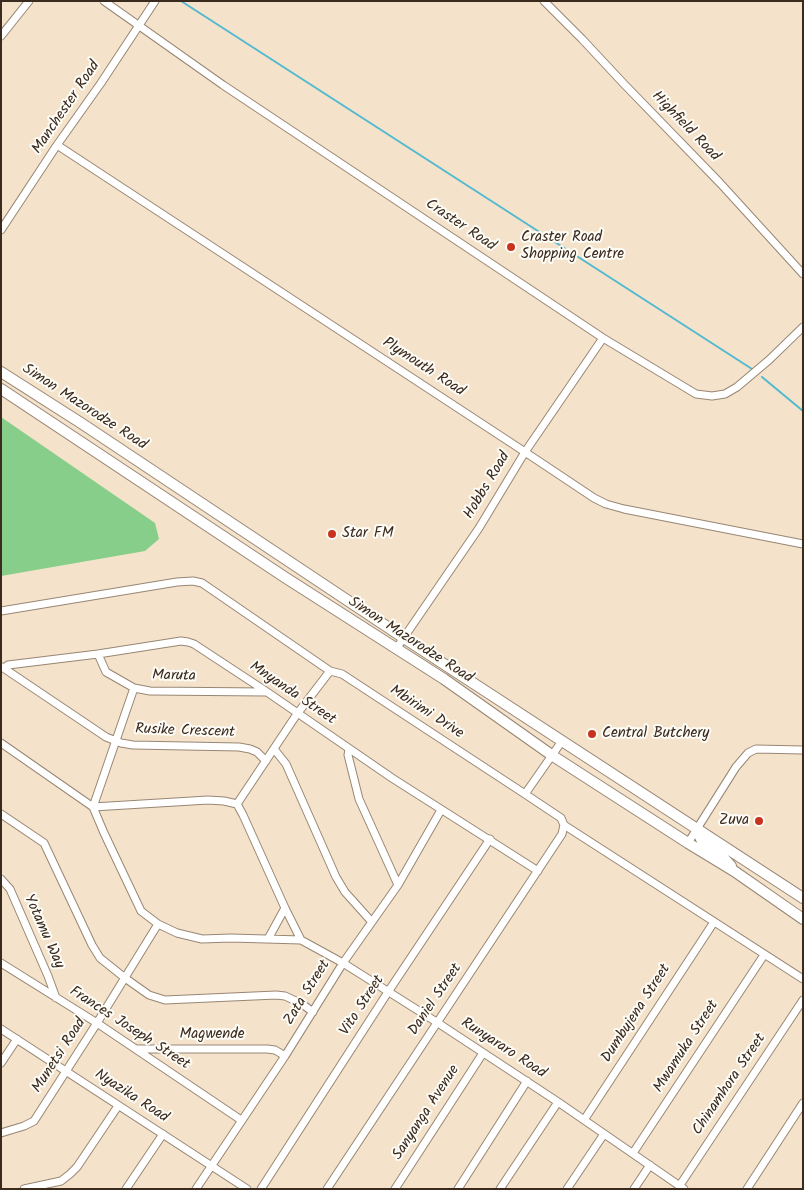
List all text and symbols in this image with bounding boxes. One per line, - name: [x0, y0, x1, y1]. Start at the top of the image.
- street label: Manchester Road: [29, 58, 105, 158]
- street label: Highfield Road: [647, 88, 723, 166]
- street label: Craster Road: [421, 196, 499, 256]
- place label: Craster Road Shopping Centre: [521, 229, 624, 264]
- marker: Craster Road Shopping Centre: [505, 241, 517, 253]
- street label: Plymouth Road: [378, 335, 468, 401]
- street label: Simon Mazorodze Road: [18, 361, 150, 455]
- street label: Hobbs Road: [461, 449, 515, 523]
- place label: Star FM: [342, 525, 393, 543]
- marker: Star FM: [326, 528, 338, 540]
- street label: Simon Mazorodze Road: [344, 594, 476, 688]
- street label: Mnyanda Street: [245, 658, 339, 730]
- street label: Maruta: [152, 668, 196, 686]
- street label: Mbirimi Drive: [386, 682, 466, 744]
- street label: Rusike Crescent: [135, 721, 235, 743]
- place label: Central Butchery: [602, 725, 709, 743]
- marker: Central Butchery: [586, 728, 598, 740]
- place label: Zuva: [719, 812, 749, 830]
- marker: Zuva: [753, 815, 765, 827]
- street label: Yotamu Way: [19, 892, 67, 972]
- street label: Zata Street: [281, 957, 335, 1029]
- street label: Daniel Street: [405, 961, 467, 1039]
- street label: Dumbujena Street: [599, 961, 675, 1067]
- street label: Vito Street: [337, 972, 389, 1040]
- street label: Frances Joseph Street: [65, 983, 193, 1075]
- street label: Mwamuka Street: [651, 998, 723, 1096]
- street label: Munetsi Road: [29, 1015, 91, 1097]
- street label: Runyararo Road: [457, 1015, 549, 1083]
- street label: Magwende: [179, 1026, 245, 1044]
- street label: Chinamhora Street: [689, 1031, 771, 1139]
- street label: Sanyanga Avenue: [390, 1062, 464, 1164]
- street label: Nyazika Road: [91, 1066, 171, 1128]

